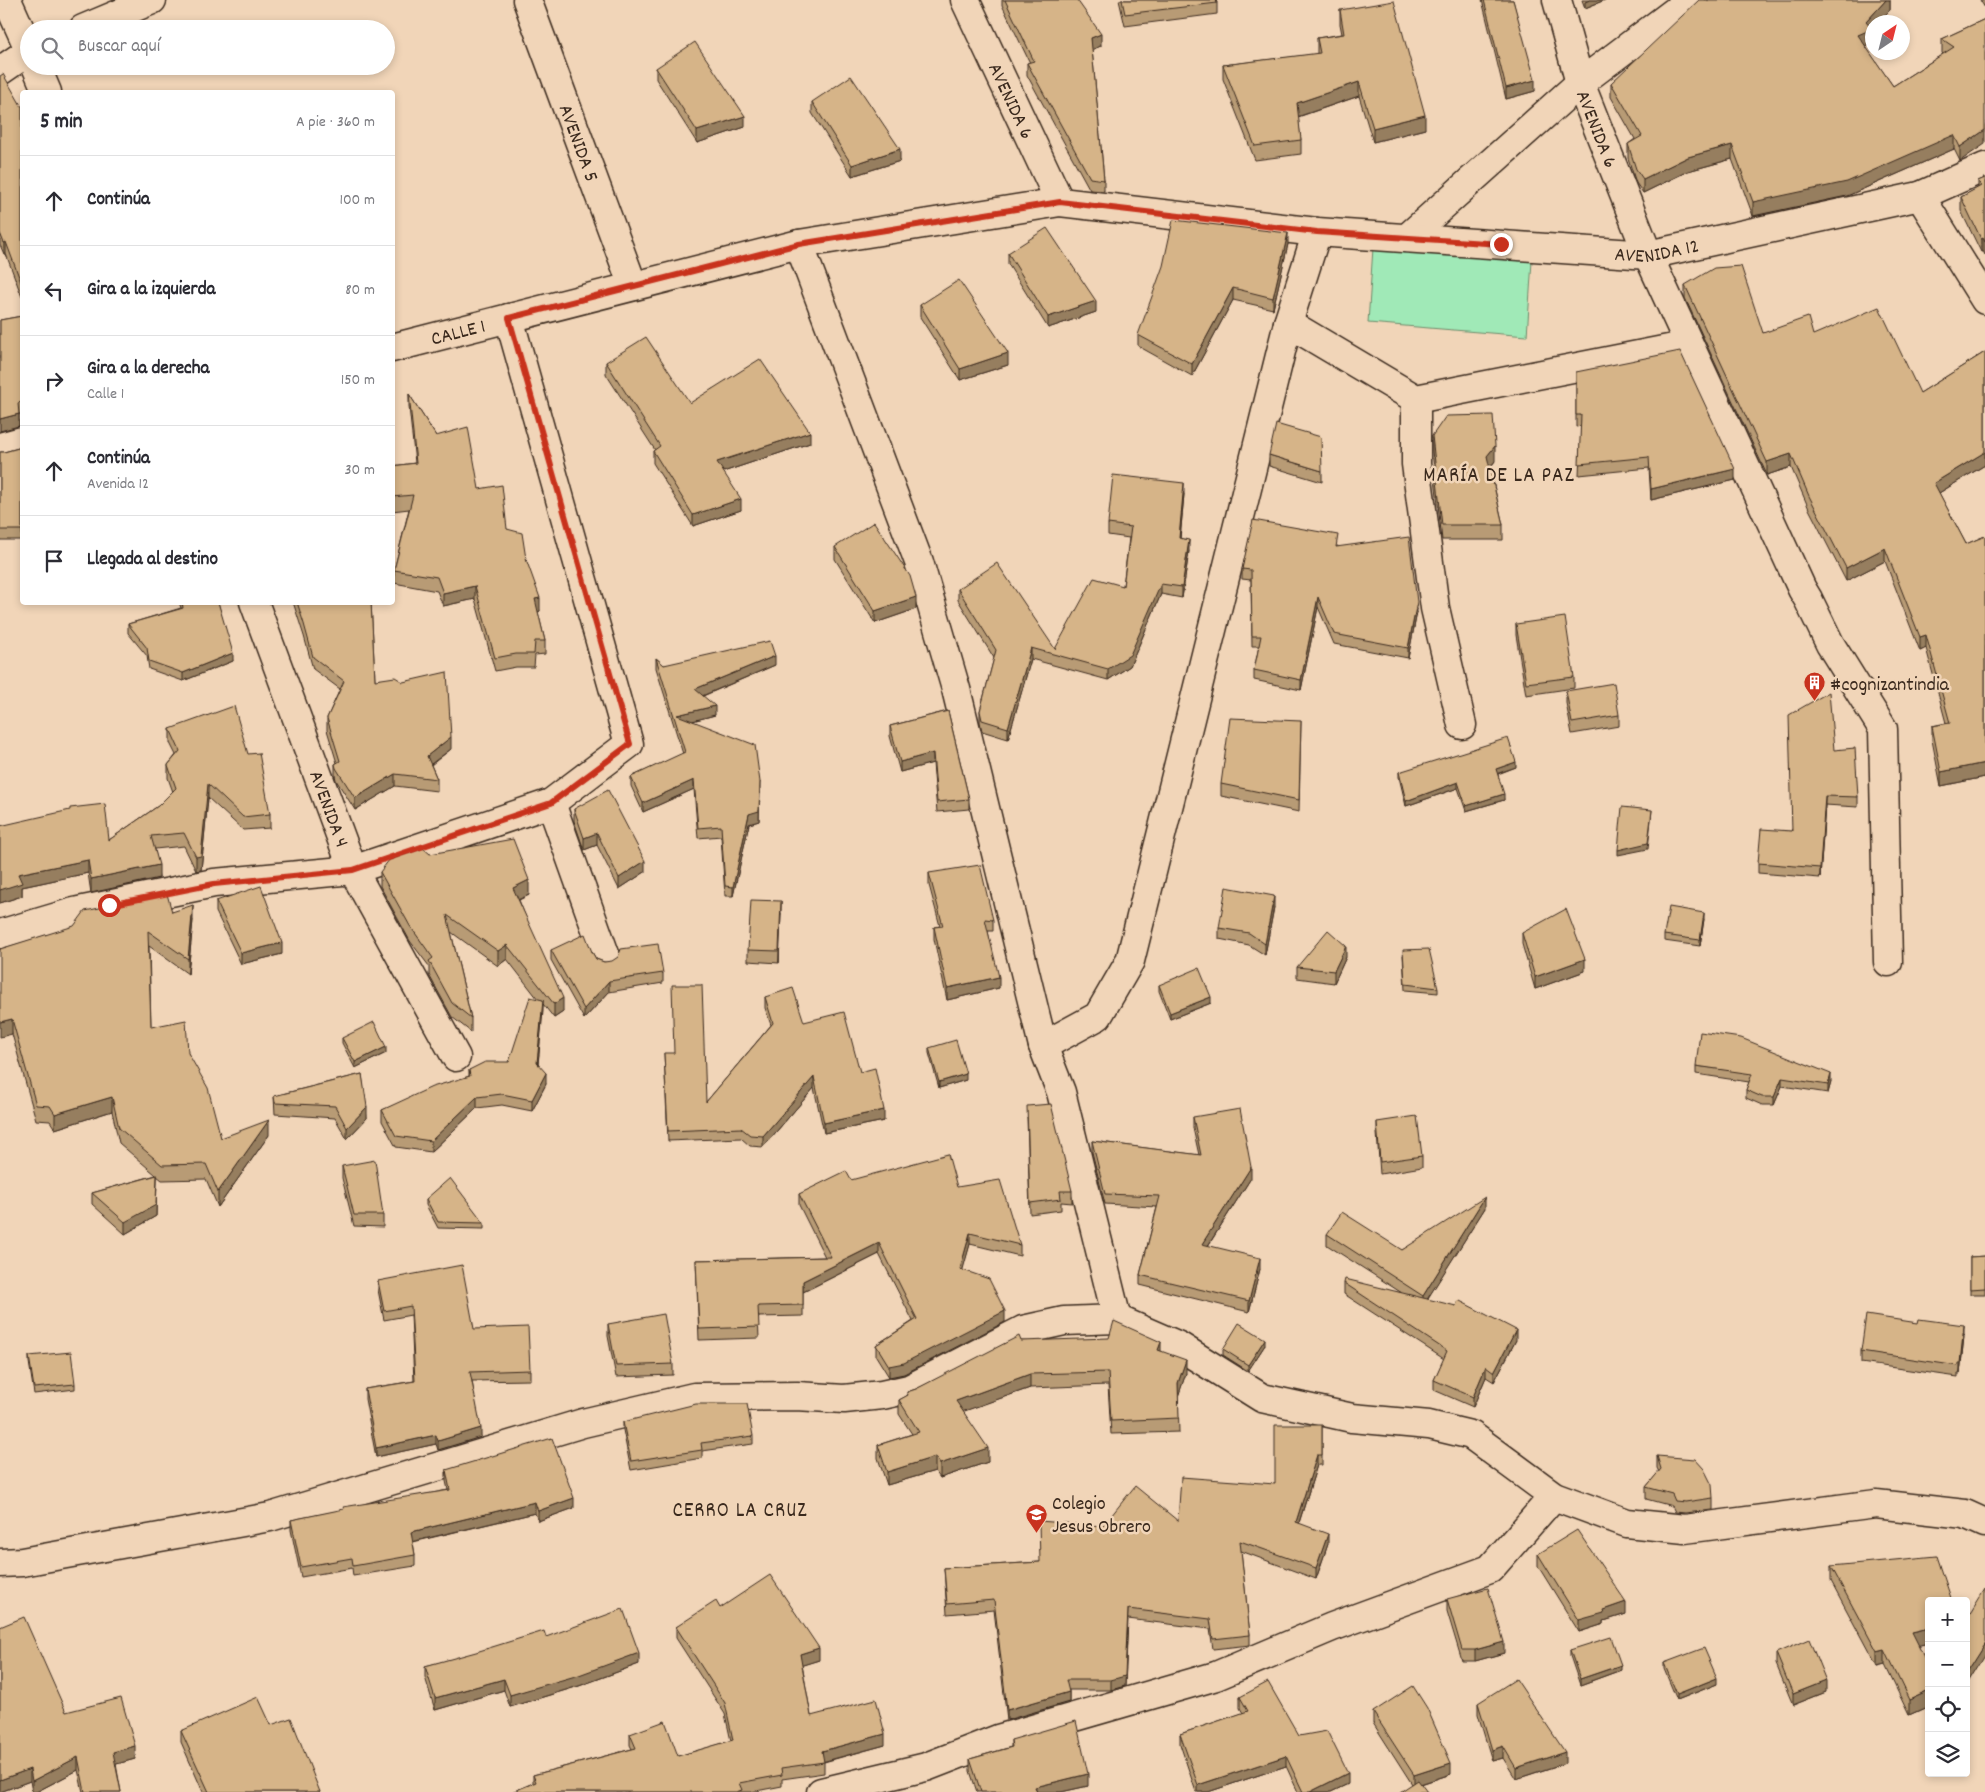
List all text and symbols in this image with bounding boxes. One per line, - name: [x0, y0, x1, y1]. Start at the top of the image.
- north arrow: [1865, 15, 1910, 60]
- search box: [20, 20, 395, 75]
- icon: search: [38, 34, 66, 62]
- text: Buscar aquí: [78, 34, 160, 61]
- street label: AVENIDA 6: [980, 59, 1040, 145]
- street label: AVENIDA 6: [1567, 87, 1623, 173]
- street label: AVENIDA 5: [550, 101, 604, 186]
- text: 5 min: [40, 108, 83, 138]
- text: A pie · 360 m: [296, 111, 375, 134]
- icon: ahead: [40, 187, 68, 215]
- text: Continúa: [87, 187, 150, 214]
- text: 100 m: [339, 189, 375, 212]
- route end: [1490, 233, 1513, 256]
- street label: AVENIDA 12: [1614, 233, 1702, 272]
- icon: left: [40, 277, 68, 305]
- text: Gira a la izquierda: [87, 277, 215, 304]
- text: 80 m: [345, 279, 375, 302]
- street label: CALLE 1: [428, 314, 489, 354]
- text: Gira a la derecha: [87, 356, 209, 383]
- icon: right: [40, 367, 68, 395]
- text: 150 m: [341, 369, 375, 392]
- text: Calle 1: [87, 383, 124, 406]
- text: Continúa: [87, 446, 150, 473]
- icon: ahead: [40, 457, 68, 485]
- text: 30 m: [345, 459, 375, 482]
- district label: MARÍA DE LA PAZ: [1423, 462, 1575, 492]
- text: Avenida 12: [87, 473, 149, 496]
- icon: arrive: [40, 547, 68, 575]
- text: Llegada al destino: [87, 547, 218, 574]
- building icon: #cognizantindia: [1802, 671, 1826, 702]
- place label: #cognizantindia: [1830, 672, 1950, 700]
- street label: AVENIDA 4: [300, 767, 354, 852]
- route start: [98, 894, 121, 917]
- place label: Colegio Jesus Obrero: [1052, 1491, 1151, 1542]
- district label: CERRO LA CRUZ: [672, 1497, 808, 1527]
- school or university icon: Colegio Jesus Obrero: [1024, 1502, 1048, 1533]
- map controls: [1925, 1597, 1970, 1777]
- button: +: [1925, 1597, 1970, 1642]
- button: −: [1925, 1642, 1970, 1687]
- button: locate: [1925, 1687, 1970, 1732]
- button: layers: [1925, 1732, 1970, 1777]

